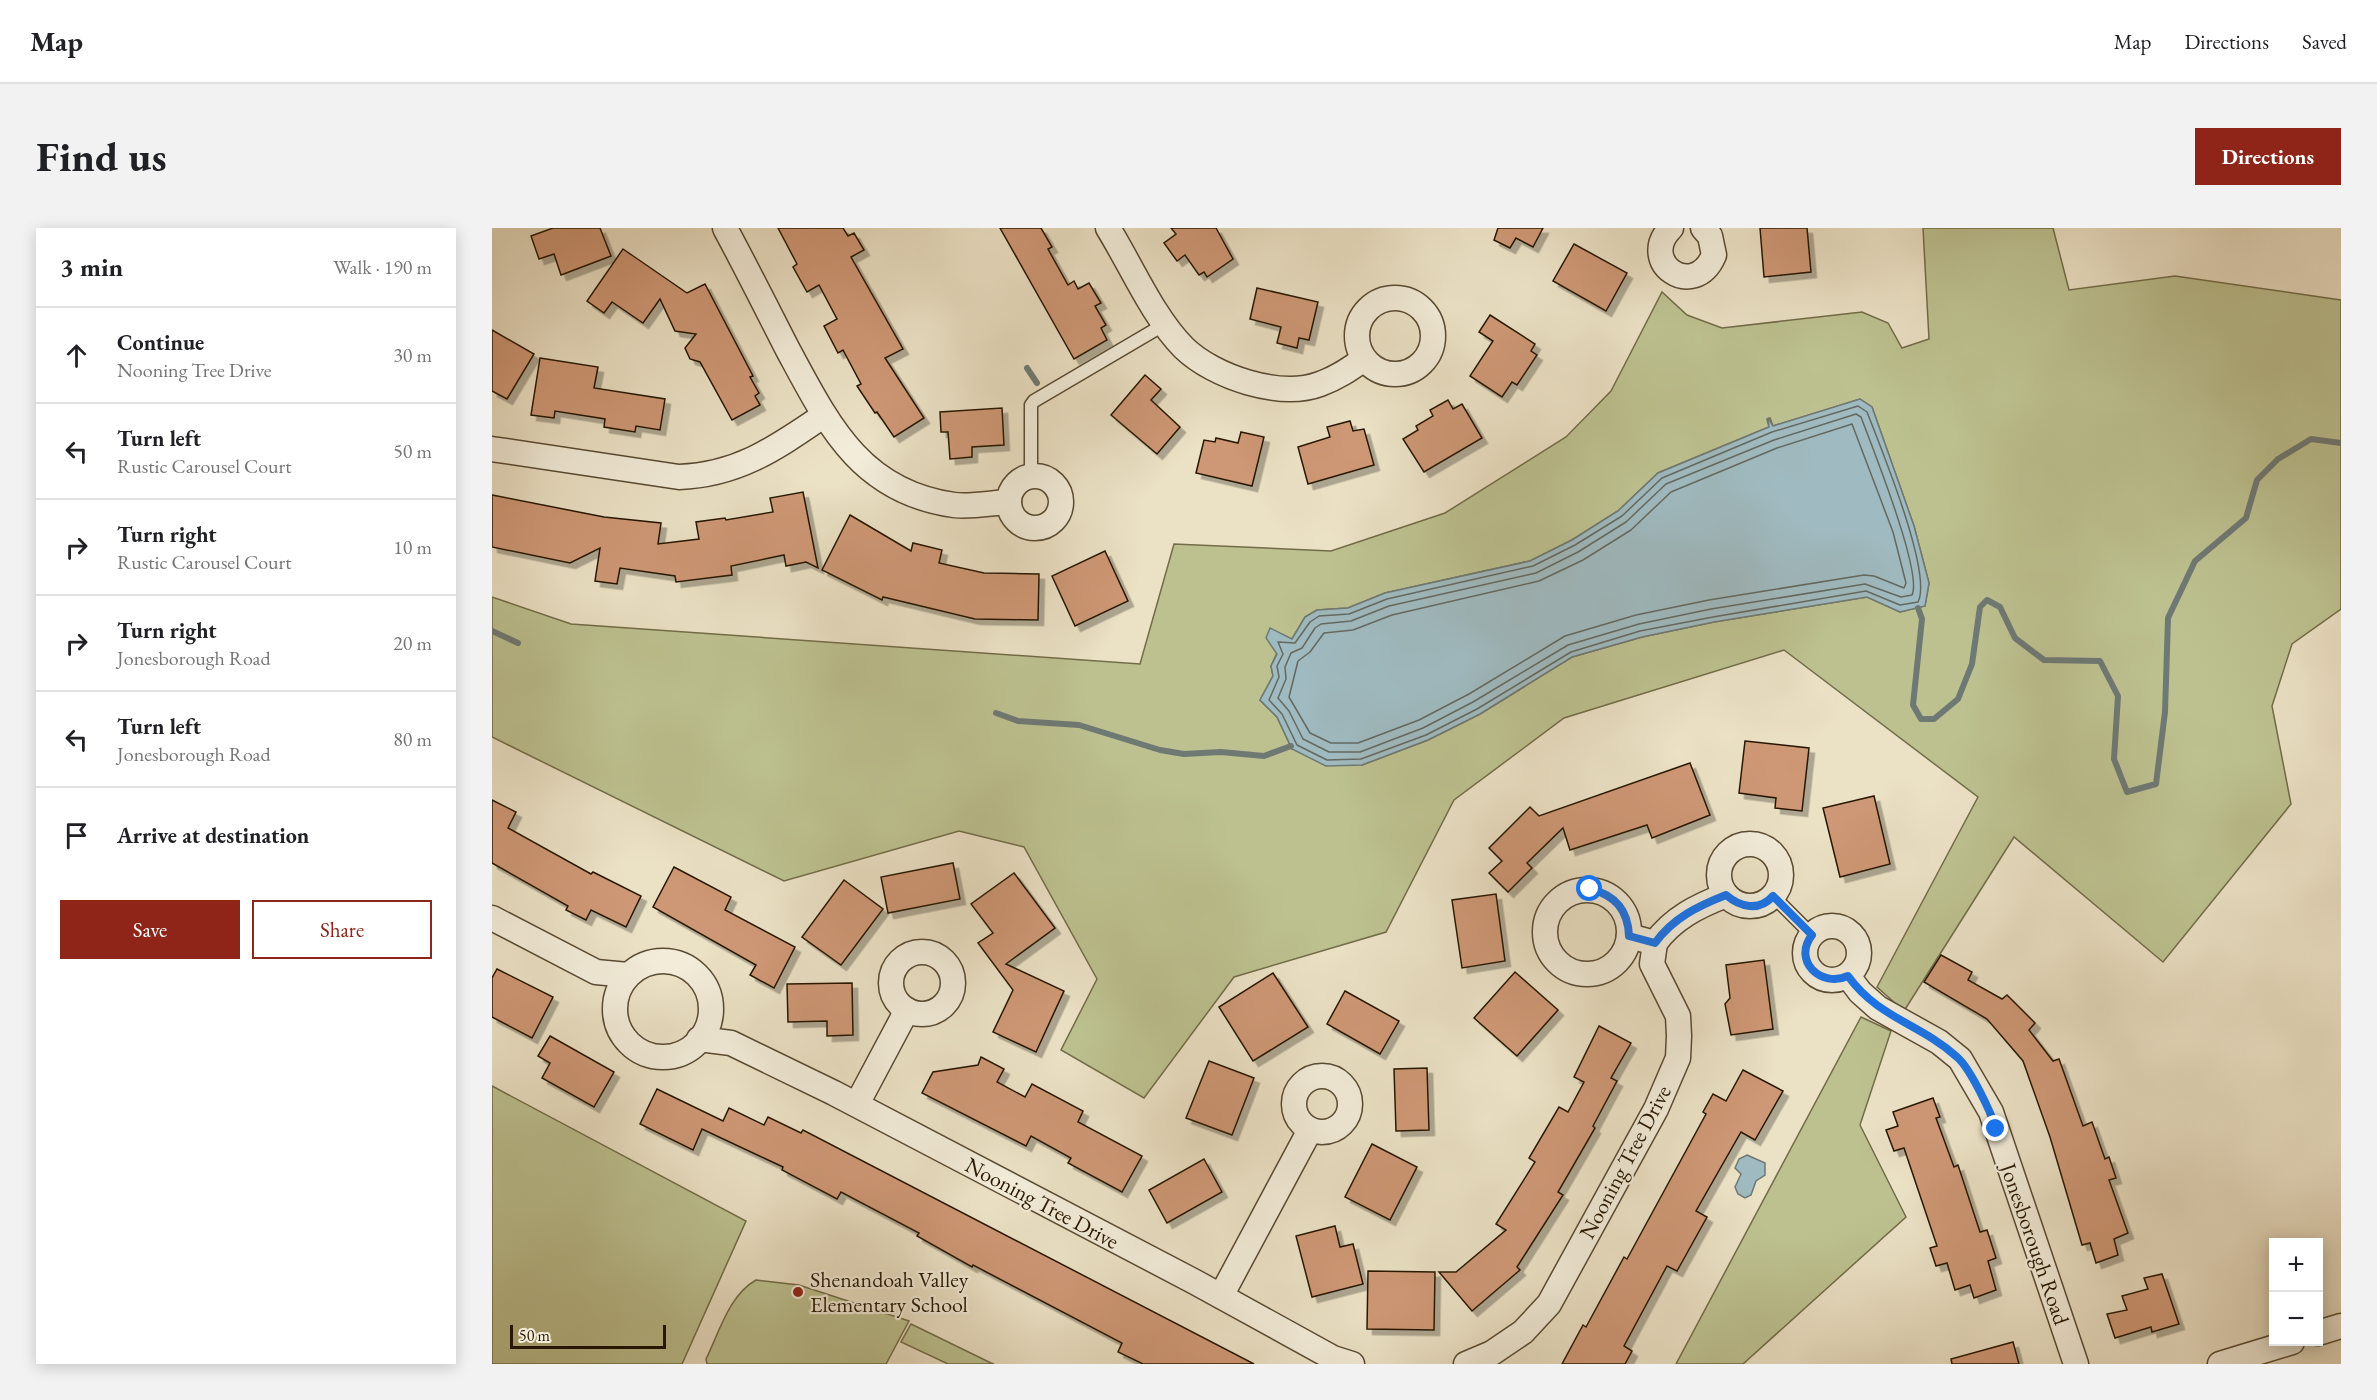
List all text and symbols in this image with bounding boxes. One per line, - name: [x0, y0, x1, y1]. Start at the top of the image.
- text: Map: [30, 23, 83, 59]
- text: Map: [2114, 28, 2151, 55]
- text: Directions: [2184, 28, 2269, 55]
- text: Saved: [2302, 28, 2347, 55]
- button: Directions: [2195, 128, 2341, 185]
- text: Find us: [36, 129, 167, 184]
- text: 3 min: [60, 250, 123, 284]
- text: Walk · 190 m: [333, 254, 432, 280]
- text: Continue: [117, 328, 204, 357]
- icon: ahead: [60, 339, 93, 372]
- text: 30 m: [393, 342, 432, 368]
- text: Nooning Tree Drive: [117, 357, 272, 383]
- text: Turn left: [117, 424, 201, 453]
- icon: left: [60, 435, 93, 468]
- text: 50 m: [393, 438, 432, 464]
- text: Rustic Carousel Court: [117, 453, 292, 479]
- text: Turn right: [117, 520, 216, 549]
- icon: right: [60, 531, 93, 564]
- text: 10 m: [393, 534, 432, 560]
- text: Rustic Carousel Court: [117, 549, 292, 575]
- text: Turn right: [117, 616, 216, 645]
- icon: right: [60, 627, 93, 660]
- text: 20 m: [393, 630, 432, 656]
- text: Jonesborough Road: [117, 645, 271, 671]
- text: Turn left: [117, 712, 201, 741]
- icon: left: [60, 723, 93, 756]
- text: 80 m: [393, 726, 432, 752]
- text: Jonesborough Road: [117, 741, 271, 767]
- icon: arrive: [60, 819, 93, 852]
- text: Arrive at destination: [117, 821, 309, 850]
- route start: [1576, 875, 1602, 901]
- button: Save: [60, 900, 240, 959]
- button: Share: [252, 900, 432, 959]
- street label: Nooning Tree Drive: [1572, 1080, 1678, 1244]
- route end: [1982, 1115, 2008, 1141]
- street label: Nooning Tree Drive: [960, 1150, 1124, 1256]
- street label: Jonesborough Road: [1993, 1157, 2077, 1329]
- map controls: [2269, 1238, 2323, 1346]
- button: +: [2269, 1238, 2323, 1292]
- place label: Shenandoah Valley Elementary School: [810, 1265, 969, 1319]
- marker: Shenandoah Valley Elementary School: [791, 1285, 805, 1299]
- button: −: [2269, 1292, 2323, 1346]
- scale bar: [510, 1322, 666, 1350]
- text: 50 m: [519, 1325, 550, 1346]

